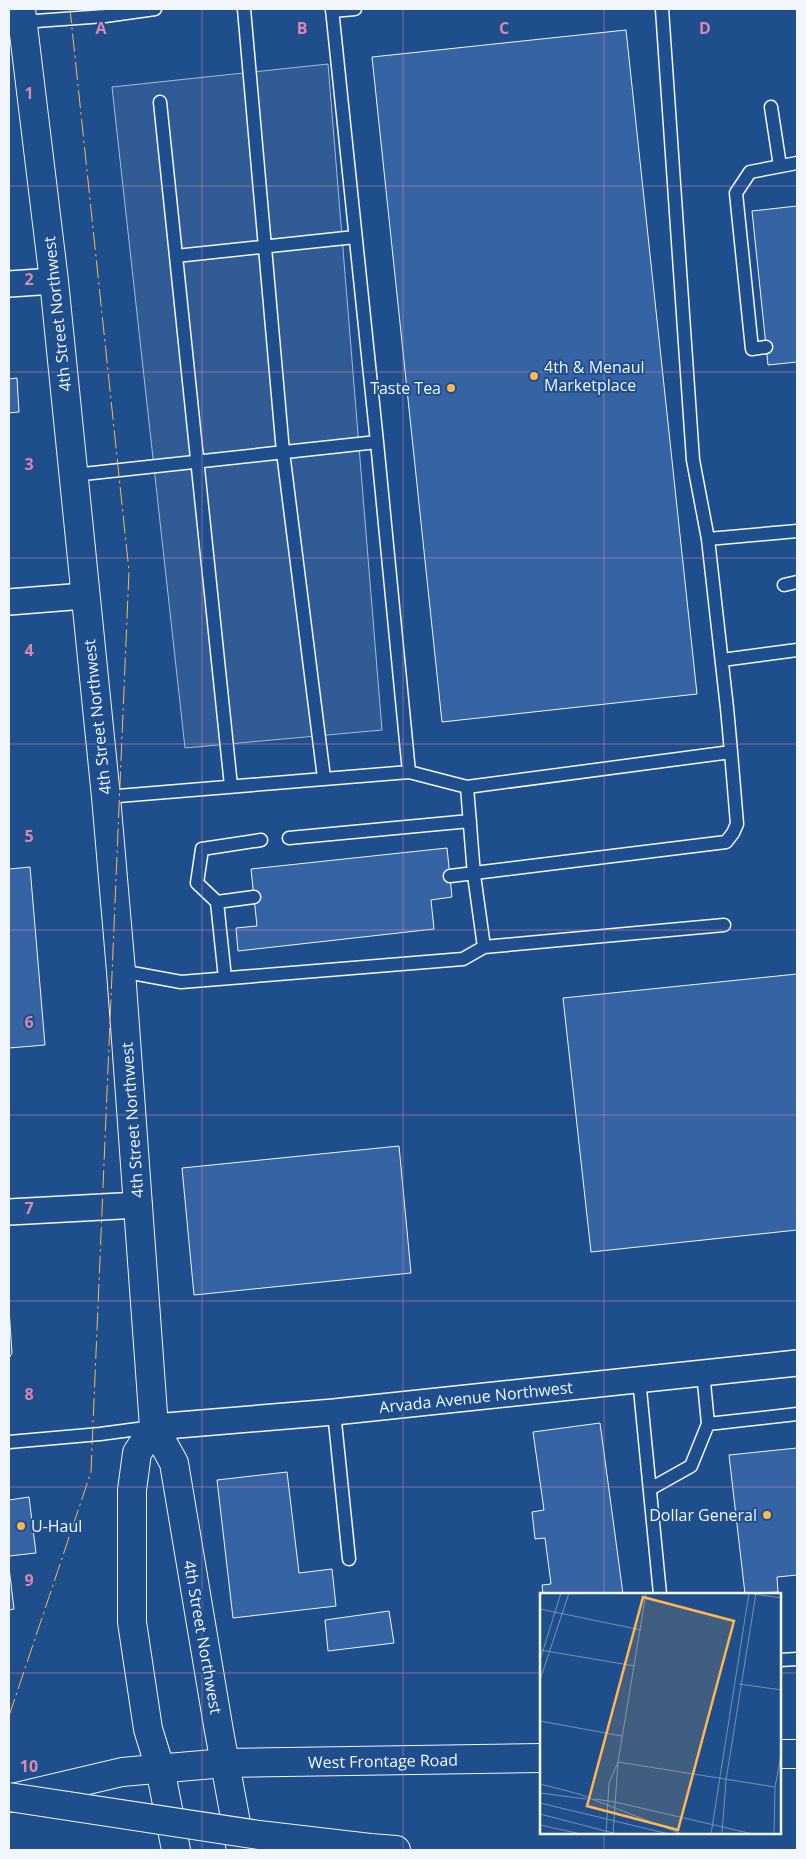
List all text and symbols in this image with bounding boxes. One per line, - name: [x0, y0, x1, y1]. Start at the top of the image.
- text: A: [95, 17, 107, 39]
- text: B: [297, 17, 307, 39]
- text: C: [499, 17, 509, 39]
- text: D: [699, 17, 711, 39]
- text: 1: [24, 82, 34, 104]
- street label: 4th Street Northwest: [38, 235, 76, 393]
- text: 2: [24, 268, 34, 290]
- place label: 4th & Menaul Marketplace: [544, 356, 645, 396]
- marker: 4th & Menaul Marketplace: [528, 370, 540, 382]
- place label: Taste Tea: [370, 377, 441, 399]
- marker: Taste Tea: [445, 382, 457, 394]
- text: 3: [24, 453, 34, 475]
- street label: 4th Street Northwest: [78, 638, 116, 796]
- text: 4: [24, 639, 34, 661]
- text: 5: [24, 825, 34, 847]
- text: 6: [24, 1011, 34, 1033]
- street label: 4th Street Northwest: [116, 1041, 148, 1199]
- text: 7: [24, 1197, 34, 1219]
- street label: Arvada Avenue Northwest: [378, 1376, 574, 1418]
- text: 8: [24, 1383, 34, 1405]
- place label: Dollar General: [649, 1504, 757, 1526]
- marker: Dollar General: [761, 1509, 773, 1521]
- place label: U-Haul: [31, 1515, 82, 1537]
- marker: U-Haul: [15, 1520, 27, 1532]
- street label: 4th Street Northwest: [179, 1558, 227, 1716]
- text: 9: [24, 1569, 34, 1591]
- inset map: [540, 1593, 781, 1834]
- street label: West Frontage Road: [308, 1749, 458, 1773]
- text: 10: [20, 1755, 38, 1777]

